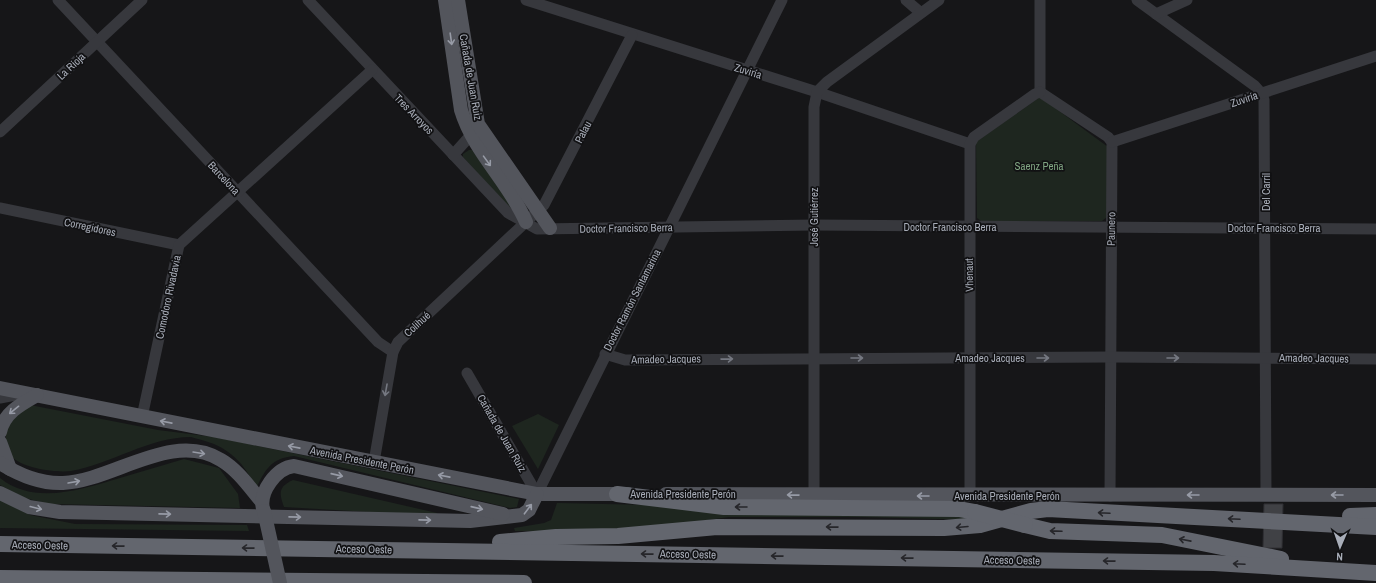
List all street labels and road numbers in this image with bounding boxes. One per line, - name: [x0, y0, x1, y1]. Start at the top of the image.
- street label: Cañada de Juan Ruiz: [457, 33, 486, 122]
- street label: La Rioja: [54, 49, 88, 83]
- street label: Zuviría: [733, 60, 763, 82]
- street label: Zuviría: [1228, 88, 1260, 110]
- street label: Tres Arroyos: [391, 91, 437, 137]
- street label: Palau: [572, 119, 594, 145]
- street label: Barcelona: [205, 158, 243, 198]
- street label: Del Carril: [1259, 173, 1273, 211]
- street label: José Gutiérrez: [807, 187, 821, 247]
- street label: Paunero: [1104, 212, 1118, 246]
- street label: Corregidores: [63, 215, 118, 239]
- street label: Doctor Francisco Berra: [579, 220, 673, 236]
- street label: Doctor Francisco Berra: [903, 220, 997, 234]
- street label: Doctor Francisco Berra: [1227, 221, 1321, 235]
- street label: Doctor Ramón Santamarina: [600, 247, 664, 353]
- street label: Comodoro Rivadavia: [152, 254, 184, 340]
- street label: Vhenaut: [962, 258, 976, 292]
- street label: Colihué: [401, 308, 433, 340]
- street label: Amadeo Jacques: [1278, 350, 1349, 366]
- street label: Amadeo Jacques: [630, 351, 701, 367]
- street label: Amadeo Jacques: [954, 351, 1025, 365]
- street label: Cañada de Juan Ruiz: [474, 392, 530, 475]
- street label: Avenida Presidente Perón: [308, 443, 415, 477]
- street label: Avenida Presidente Perón: [629, 487, 736, 501]
- street label: Avenida Presidente Perón: [953, 489, 1060, 503]
- street label: Acceso Oeste: [11, 537, 68, 552]
- street label: Acceso Oeste: [335, 541, 392, 556]
- street label: Acceso Oeste: [659, 546, 716, 561]
- street label: Acceso Oeste: [983, 552, 1040, 567]

